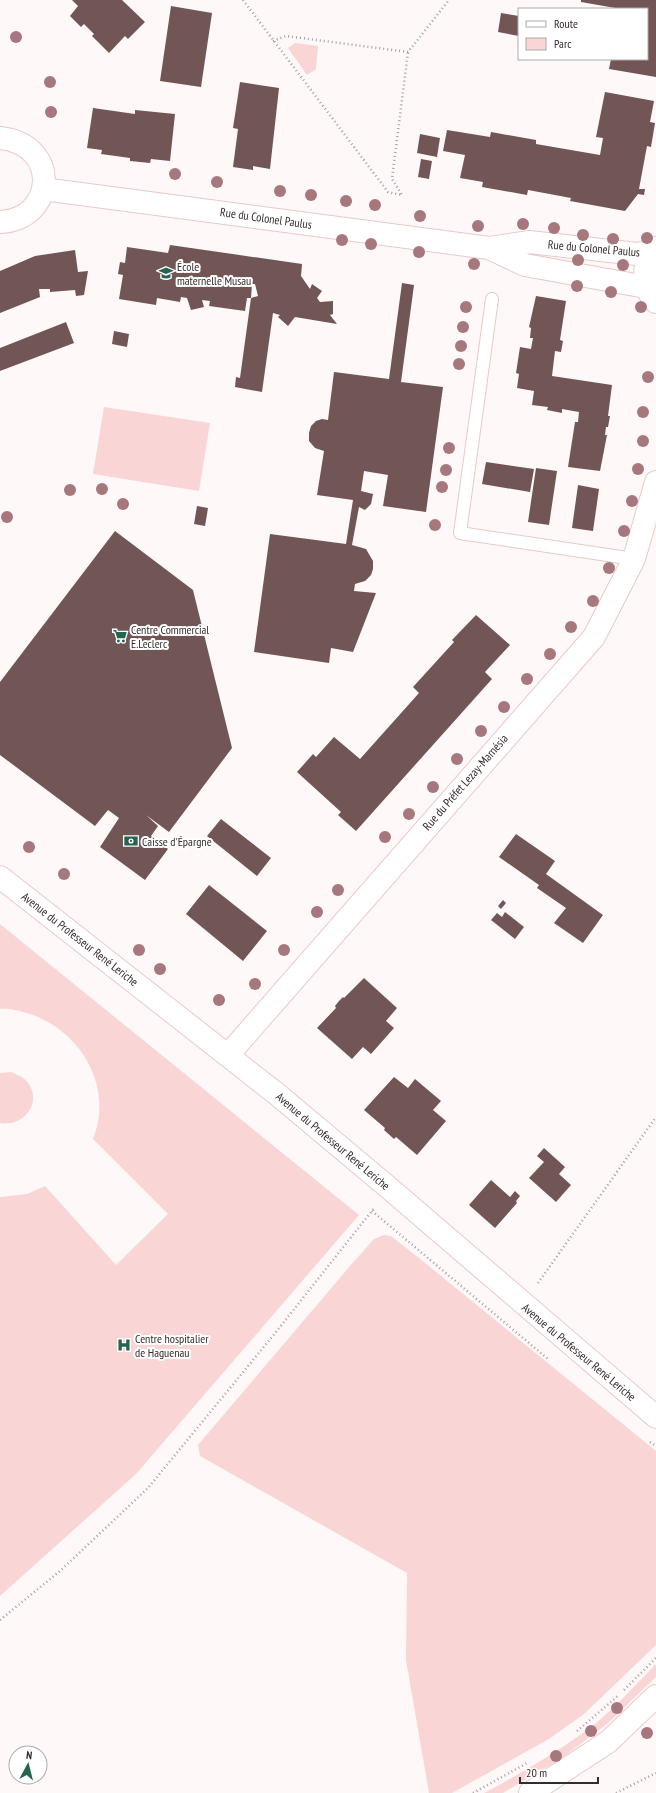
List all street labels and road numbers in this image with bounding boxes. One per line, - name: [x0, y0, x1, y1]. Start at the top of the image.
- street label: Rue du Colonel Paulus: [219, 204, 313, 232]
- street label: Rue du Colonel Paulus: [547, 236, 641, 260]
- street label: Rue du Préfet Lezay-Marnésia: [419, 731, 511, 833]
- street label: Avenue du Professeur René Leriche: [19, 889, 141, 989]
- street label: Avenue du Professeur René Leriche: [273, 1089, 393, 1193]
- street label: Avenue du Professeur René Leriche: [519, 1300, 639, 1404]

